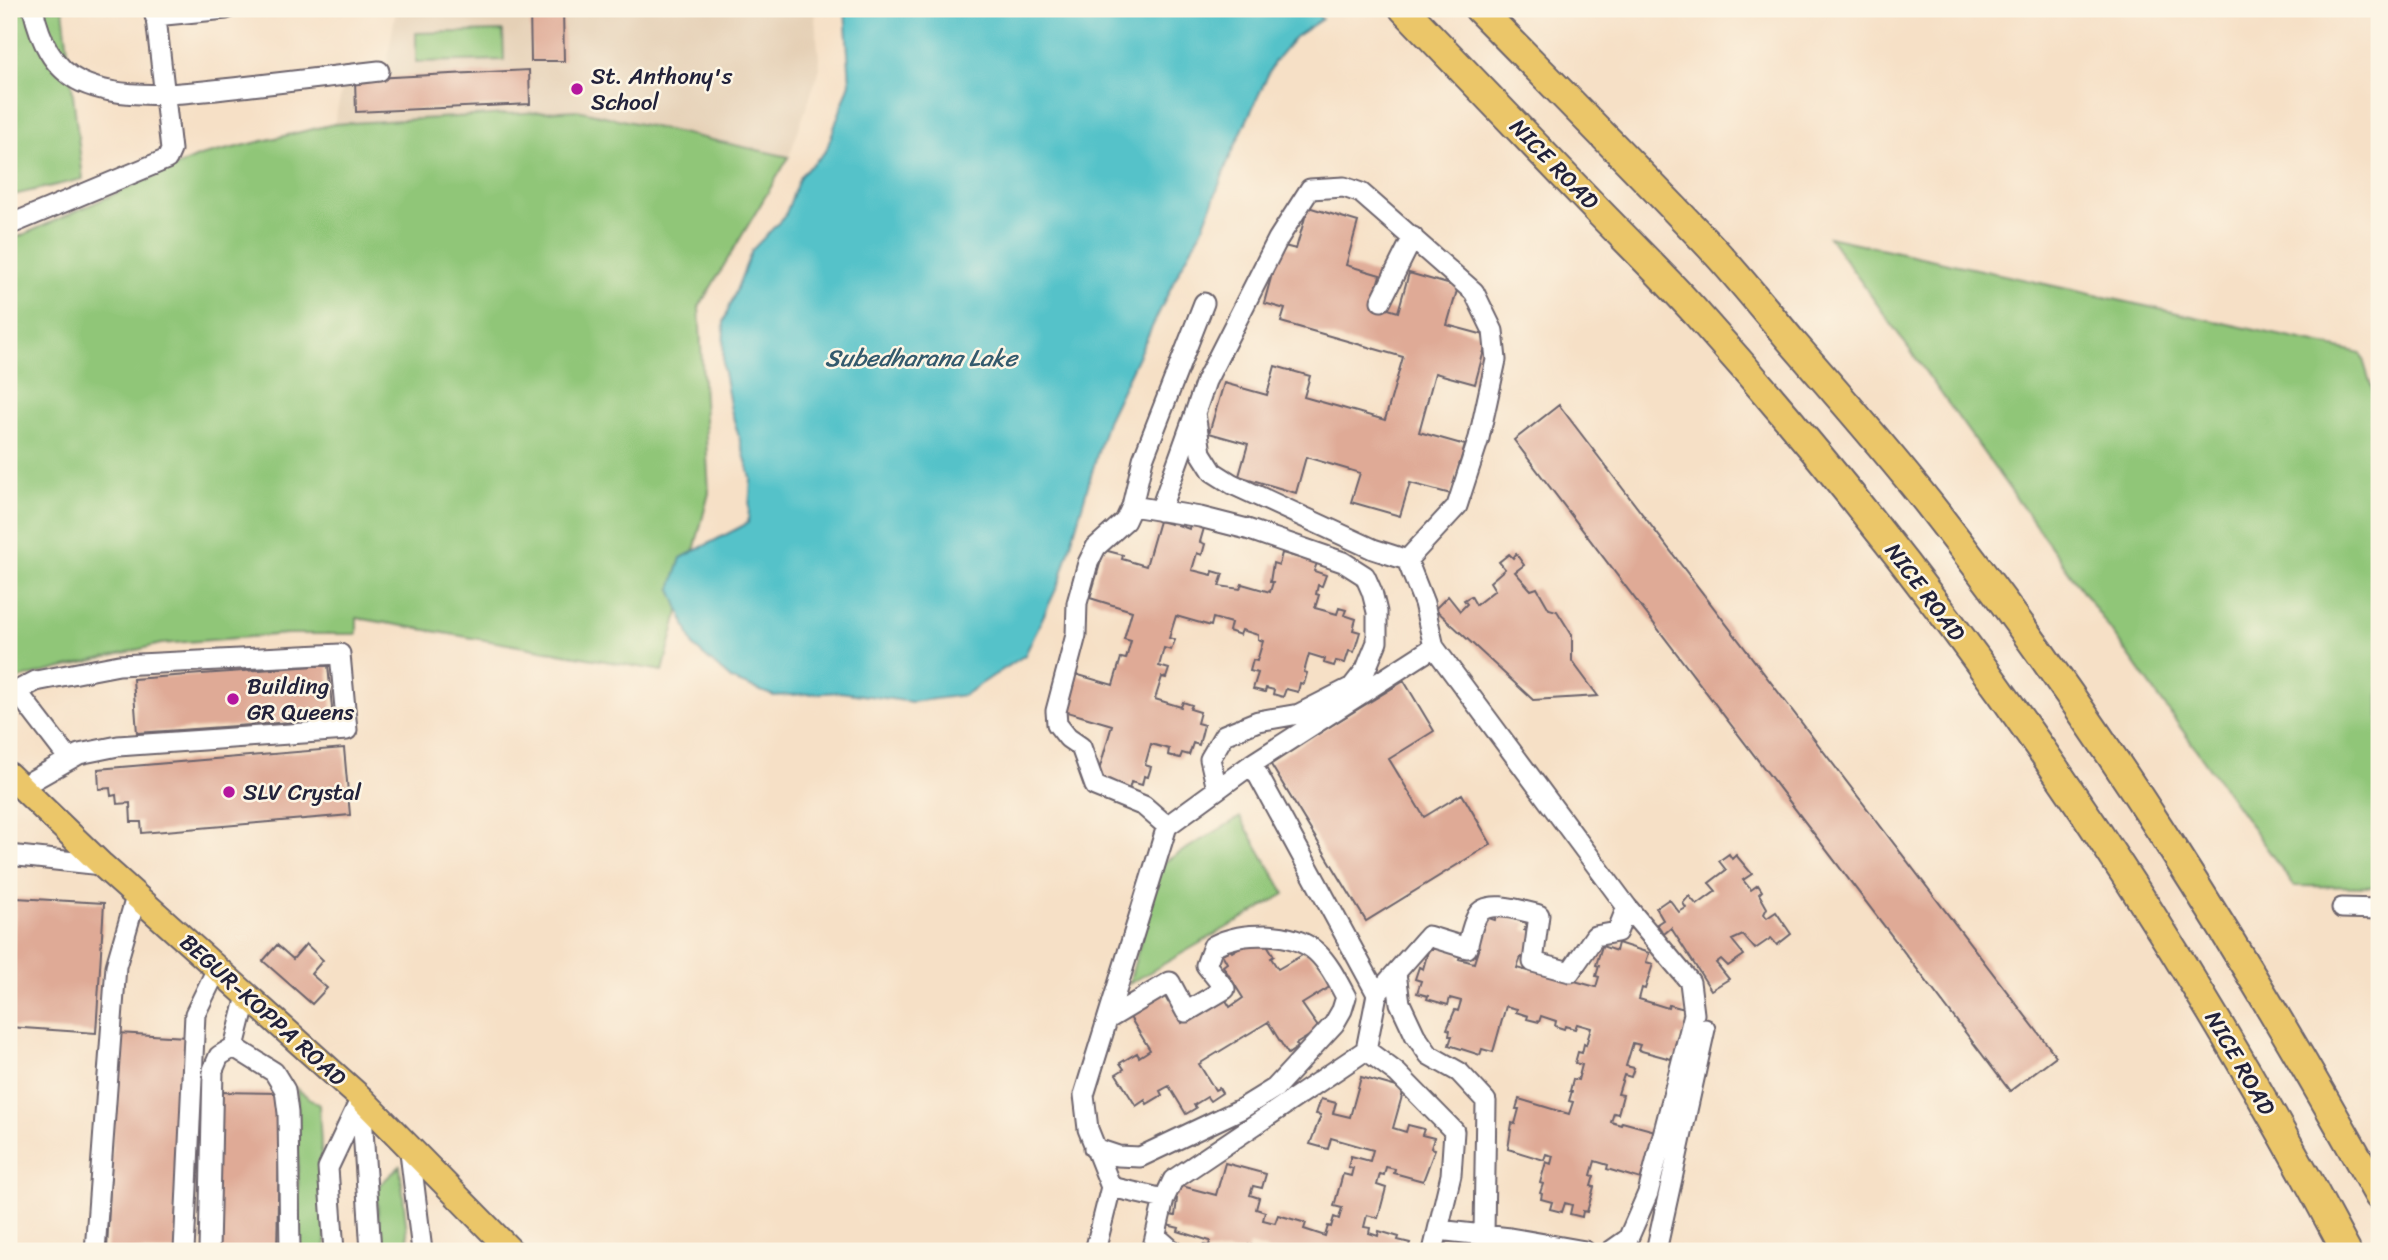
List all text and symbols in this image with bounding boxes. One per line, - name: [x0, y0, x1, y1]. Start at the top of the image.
- place label: St. Anthony's School: [591, 56, 733, 123]
- marker: St. Anthony's School: [569, 81, 585, 97]
- street label: NICE ROAD: [1499, 108, 1609, 220]
- water label: Subedharana Lake: [825, 337, 1020, 379]
- street label: NICE ROAD: [1874, 533, 1976, 651]
- place label: Building GR Queens: [247, 666, 355, 733]
- marker: Building GR Queens: [225, 691, 241, 707]
- place label: SLV Crystal: [243, 772, 361, 813]
- marker: SLV Crystal: [221, 784, 237, 800]
- street label: BEGUR-KOPPA ROAD: [170, 923, 356, 1097]
- street label: NICE ROAD: [2193, 1003, 2287, 1124]

